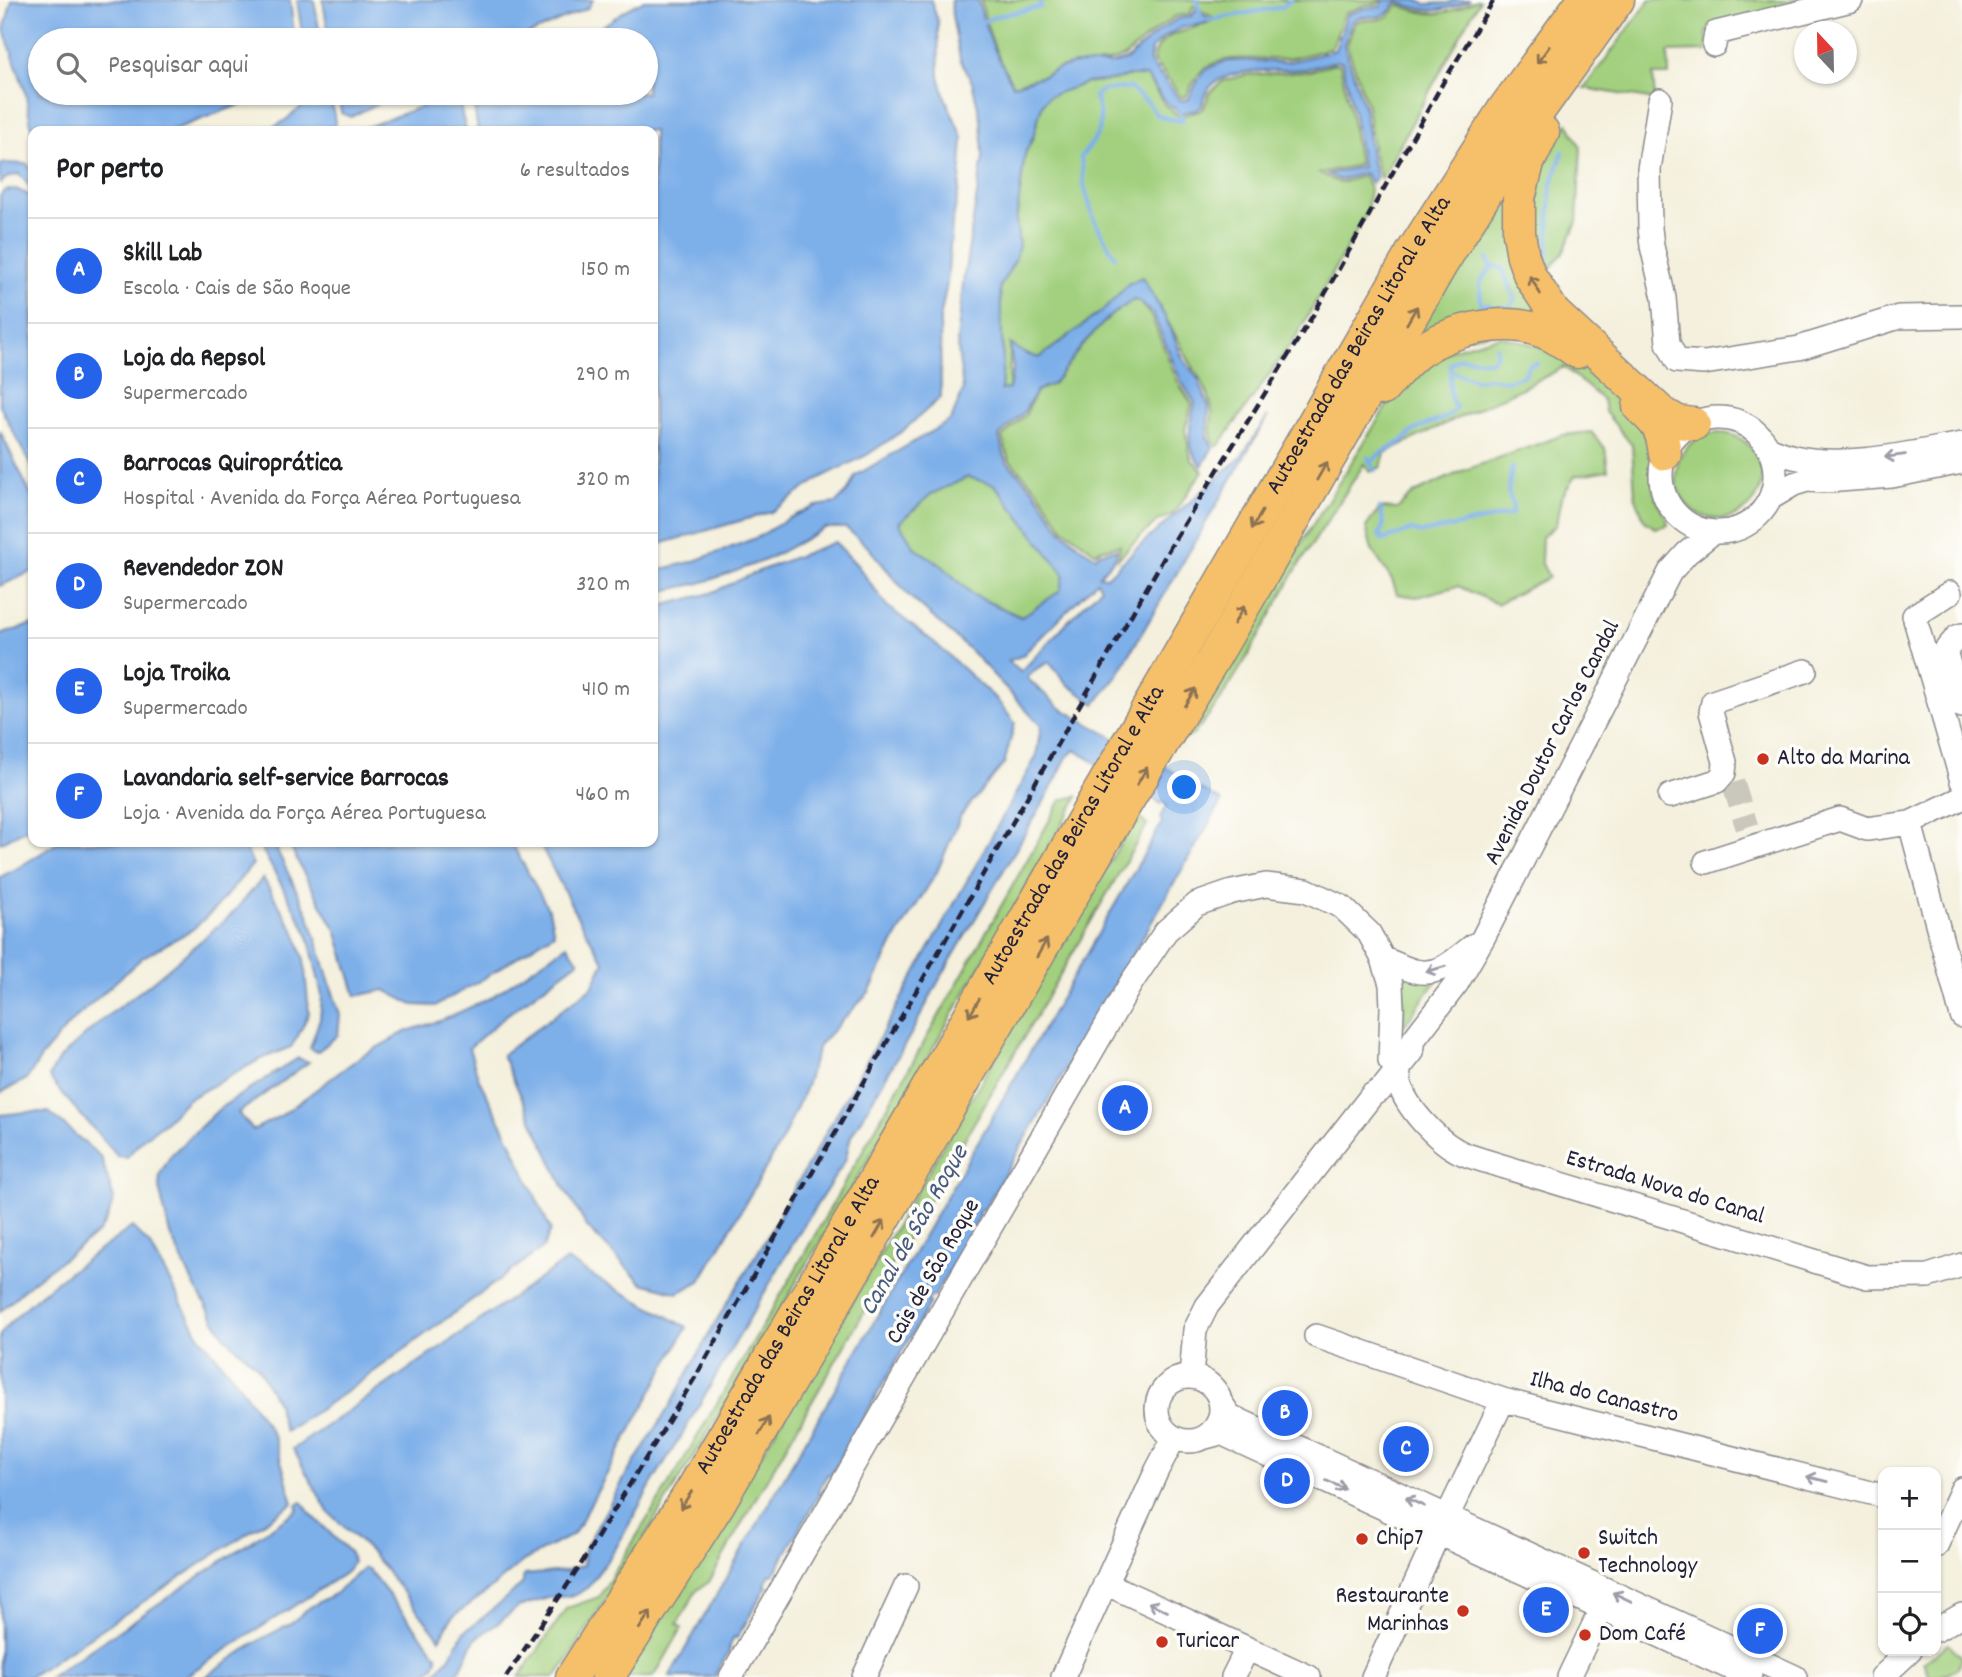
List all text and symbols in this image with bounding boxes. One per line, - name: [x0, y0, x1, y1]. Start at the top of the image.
- north arrow: [1794, 21, 1857, 84]
- search box: [28, 28, 658, 105]
- one-way arrow: [1536, 45, 1550, 64]
- icon: search: [52, 48, 90, 86]
- text: Pesquisar aqui: [108, 48, 248, 85]
- text: Por perto: [56, 150, 164, 193]
- text: 6 resultados: [520, 155, 630, 188]
- street label: Autoestrada das Beiras Litoral e Alta: [1258, 189, 1461, 501]
- text: Skill Lab: [123, 236, 202, 273]
- text: A: [73, 254, 85, 287]
- text: 150 m: [581, 254, 630, 287]
- text: Escola · Cais de São Roque: [123, 273, 351, 306]
- one-way arrow: [1528, 276, 1542, 296]
- one-way arrow: [1405, 306, 1419, 326]
- text: Loja da Repsol: [123, 341, 265, 378]
- text: B: [74, 359, 84, 392]
- text: 290 m: [576, 359, 630, 392]
- text: Supermercado: [123, 378, 248, 411]
- text: Barrocas Quiroprática: [123, 446, 342, 483]
- one-way arrow: [1884, 450, 1907, 463]
- one-way arrow: [1315, 461, 1329, 481]
- text: C: [73, 464, 85, 497]
- text: 320 m: [576, 464, 630, 497]
- text: Hospital · Avenida da Força Aérea Portuguesa: [123, 483, 521, 516]
- one-way arrow: [1250, 509, 1263, 530]
- text: Revendedor ZON: [123, 551, 284, 588]
- text: D: [73, 569, 85, 602]
- text: 320 m: [576, 569, 630, 602]
- text: Supermercado: [123, 588, 248, 621]
- one-way arrow: [1232, 605, 1246, 625]
- street label: Avenida Doutor Carlos Candal: [1476, 614, 1630, 871]
- text: Loja Troika: [123, 656, 229, 693]
- text: E: [74, 674, 84, 707]
- text: 410 m: [582, 674, 630, 707]
- street label: Autoestrada das Beiras Litoral e Alta: [974, 679, 1175, 992]
- one-way arrow: [1183, 688, 1197, 708]
- text: Supermercado: [123, 693, 248, 726]
- place label: Alto da Marina: [1777, 742, 1911, 776]
- marker: Alto da Marina: [1755, 751, 1771, 767]
- text: Lavandaria self-service Barrocas: [123, 761, 449, 798]
- one-way arrow: [1136, 766, 1150, 786]
- your location: [1167, 770, 1201, 804]
- text: F: [74, 779, 84, 812]
- text: 460 m: [576, 779, 630, 812]
- text: Loja · Avenida da Força Aérea Portuguesa: [123, 798, 486, 831]
- one-way arrow: [1036, 938, 1049, 959]
- one-way arrow: [1426, 963, 1448, 976]
- one-way arrow: [967, 997, 981, 1017]
- pin: A: [1102, 1082, 1148, 1134]
- water label: Canal de São Roque: [851, 1138, 980, 1323]
- street label: Estrada Nova do Canal: [1562, 1142, 1769, 1234]
- street label: Autoestrada das Beiras Litoral e Alta: [688, 1169, 890, 1481]
- street label: Cais de São Roque: [879, 1193, 989, 1351]
- one-way arrow: [872, 1220, 886, 1240]
- street label: Ilha do Canastro: [1526, 1363, 1682, 1433]
- pin: B: [1262, 1387, 1308, 1439]
- one-way arrow: [758, 1416, 771, 1437]
- pin: C: [1383, 1423, 1429, 1475]
- pin: D: [1264, 1455, 1310, 1507]
- map controls: [1878, 1467, 1941, 1656]
- button: +: [1878, 1467, 1941, 1530]
- one-way arrow: [1806, 1472, 1829, 1485]
- one-way arrow: [1325, 1479, 1346, 1492]
- one-way arrow: [679, 1490, 693, 1509]
- one-way arrow: [1405, 1495, 1426, 1509]
- place label: Chip7: [1376, 1522, 1424, 1556]
- place label: Switch Technology: [1598, 1522, 1698, 1584]
- button: −: [1878, 1530, 1941, 1593]
- marker: Chip7: [1354, 1531, 1370, 1547]
- marker: Switch Technology: [1576, 1545, 1592, 1561]
- place label: Restaurante Marinhas: [1336, 1580, 1449, 1642]
- pin: E: [1523, 1584, 1569, 1636]
- one-way arrow: [1612, 1590, 1633, 1604]
- button: locate: [1878, 1593, 1941, 1656]
- one-way arrow: [1148, 1600, 1169, 1614]
- marker: Restaurante Marinhas: [1455, 1603, 1471, 1619]
- pin: F: [1737, 1605, 1783, 1657]
- one-way arrow: [638, 1610, 652, 1630]
- place label: Dom Café: [1599, 1618, 1686, 1652]
- place label: Turicar: [1176, 1625, 1239, 1659]
- marker: Dom Café: [1577, 1627, 1593, 1643]
- marker: Turicar: [1154, 1634, 1170, 1650]

